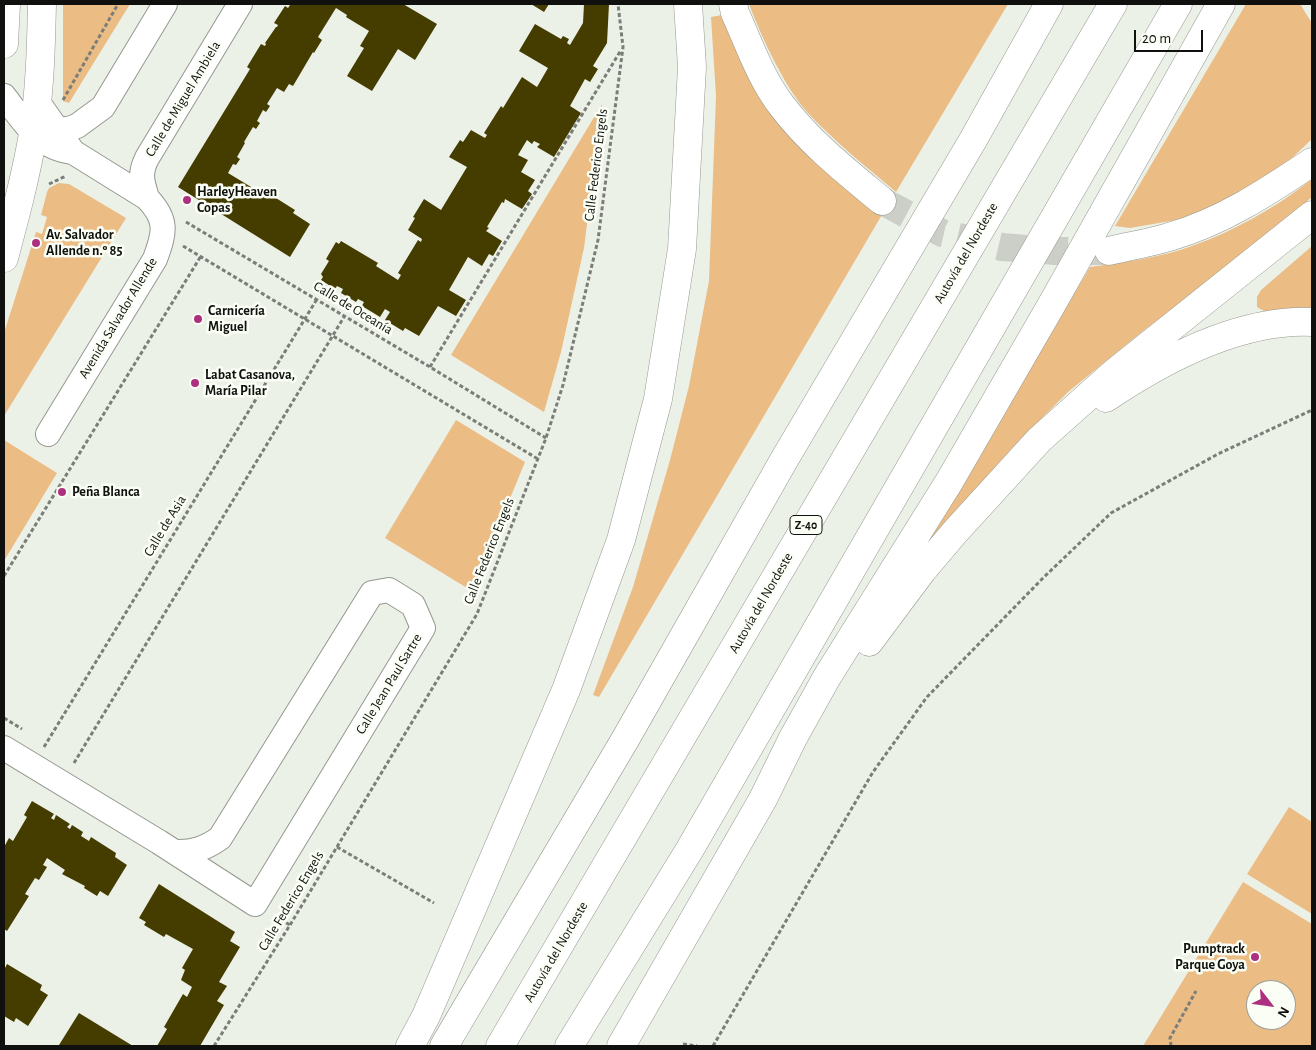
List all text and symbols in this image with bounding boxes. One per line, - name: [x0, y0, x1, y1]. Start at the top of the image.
- scale bar: [1136, 20, 1205, 52]
- text: 20 m: [1142, 31, 1171, 46]
- street label: Calle de Miguel Ambiela: [142, 38, 224, 160]
- street label: Calle Federico Engels: [581, 108, 611, 222]
- place label: HarleyHeaven Copas: [197, 184, 277, 216]
- marker: HarleyHeaven Copas: [181, 194, 193, 206]
- street label: Autovía del Nordeste: [930, 200, 1002, 306]
- place label: Av. Salvador Allende n.º 85: [46, 227, 123, 260]
- marker: Av. Salvador Allende n.º 85: [30, 237, 42, 249]
- street label: Avenida Salvador Allende: [75, 254, 161, 382]
- street label: Calle de Oceanía: [310, 278, 396, 338]
- place label: Carnicería Miguel: [208, 303, 265, 336]
- marker: Carnicería Miguel: [192, 313, 204, 325]
- place label: Labat Casanova, María Pilar: [205, 367, 295, 400]
- marker: Labat Casanova, María Pilar: [189, 377, 201, 389]
- place label: Peña Blanca: [72, 484, 140, 500]
- marker: Peña Blanca: [56, 486, 68, 498]
- street label: Calle de Asia: [140, 492, 190, 560]
- street label: Calle Federico Engels: [460, 495, 518, 607]
- road number: Z-40: [790, 516, 822, 534]
- street label: Autovía del Nordeste: [725, 550, 797, 656]
- street label: Calle Jean Paul Sartre: [352, 631, 426, 737]
- street label: Calle Federico Engels: [255, 848, 327, 954]
- street label: Autovía del Nordeste: [520, 899, 592, 1005]
- place label: Pumptrack Parque Goya: [1175, 941, 1245, 974]
- marker: Pumptrack Parque Goya: [1249, 951, 1261, 963]
- north arrow: [1246, 980, 1296, 1030]
- text: N: [1275, 1004, 1292, 1020]

